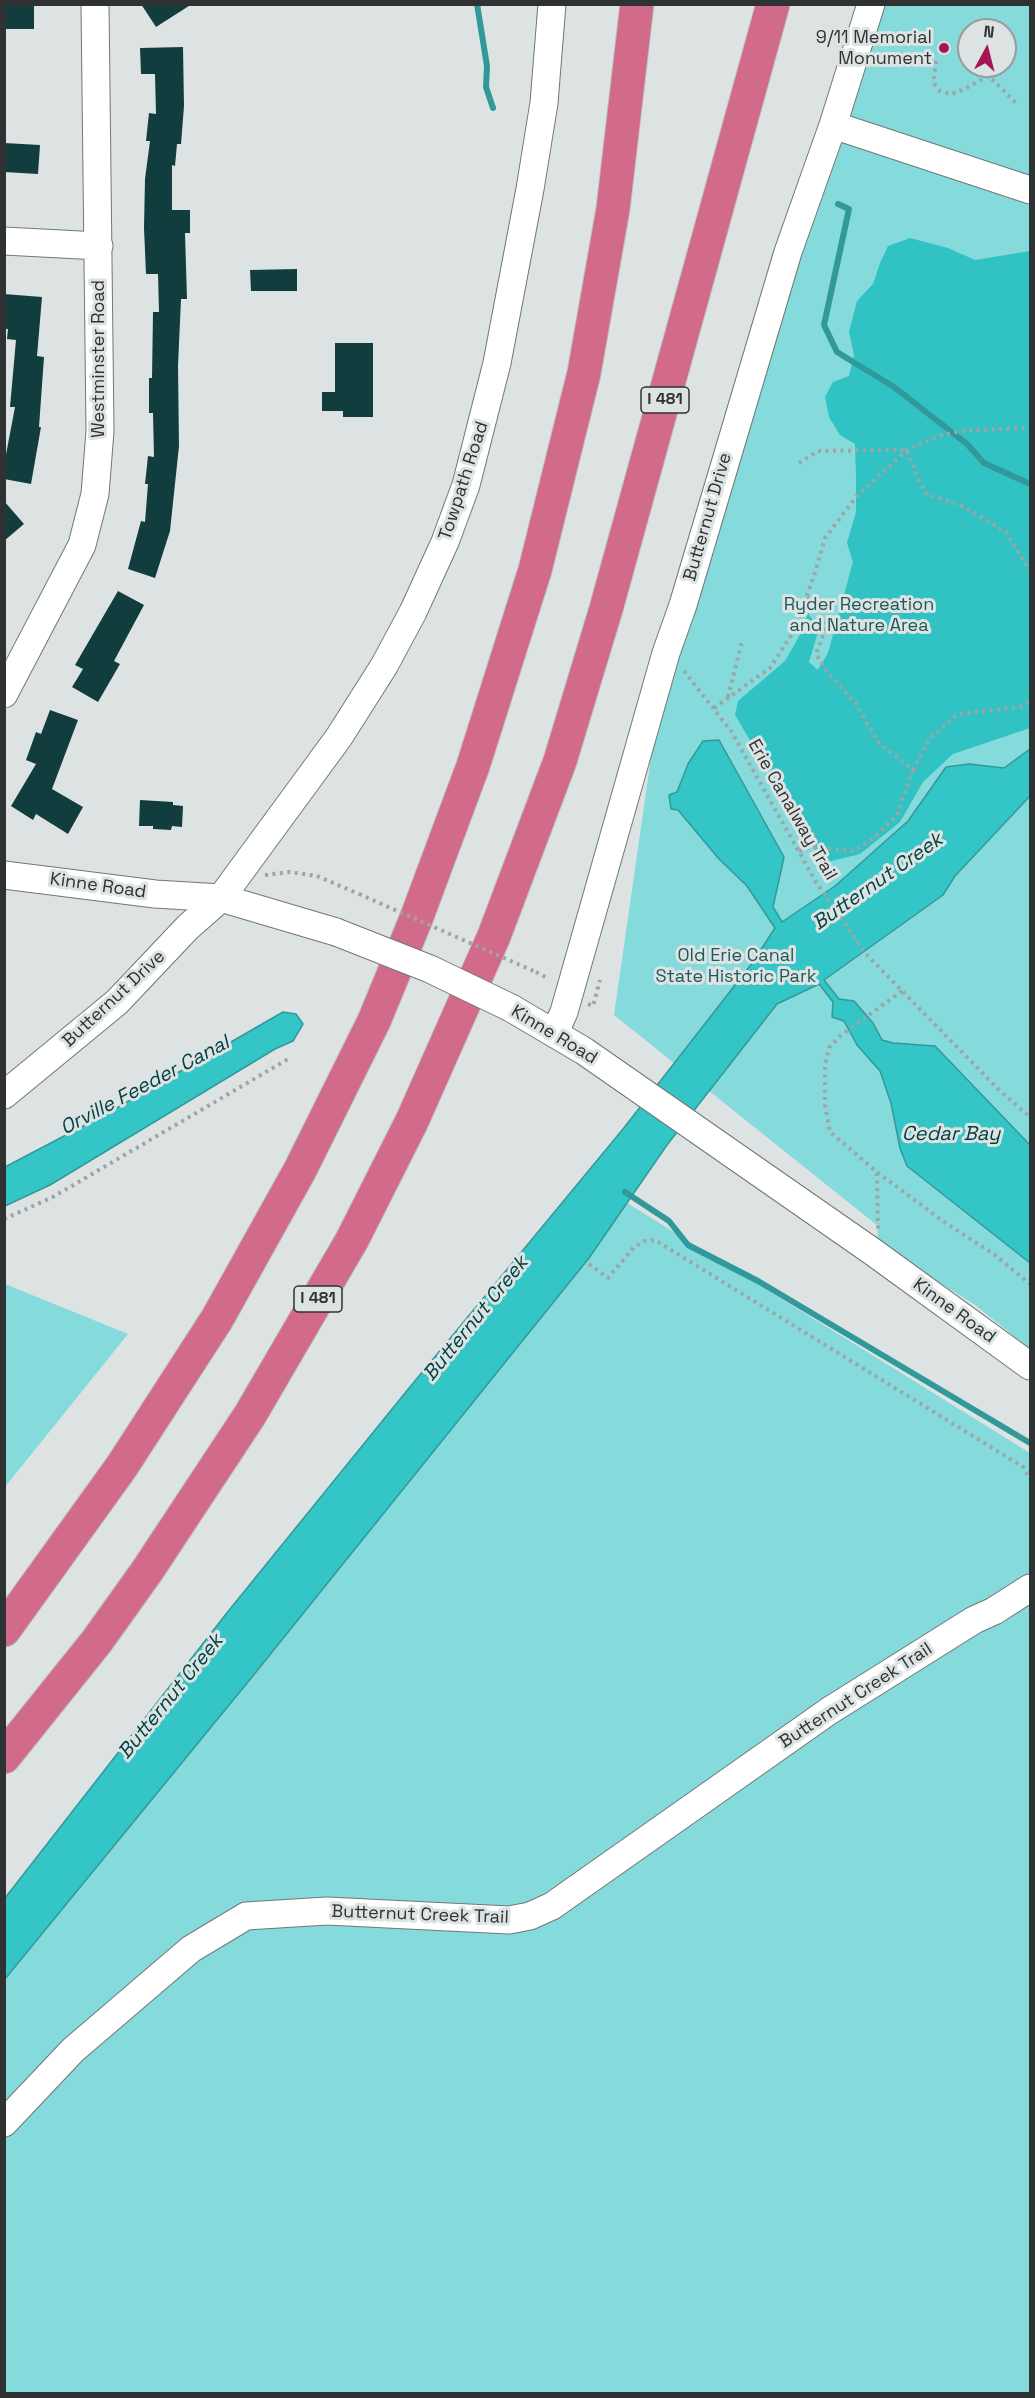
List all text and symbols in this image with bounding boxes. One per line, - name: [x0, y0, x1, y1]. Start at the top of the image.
- north arrow: [957, 18, 1017, 78]
- text: N: [982, 21, 996, 43]
- place label: 9/11 Memorial Monument: [816, 27, 932, 70]
- marker: 9/11 Memorial Monument: [937, 41, 951, 55]
- street label: Westminster Road: [88, 280, 110, 438]
- road number: I 481: [641, 387, 689, 413]
- street label: Towpath Road: [435, 419, 493, 543]
- street label: Butternut Drive: [679, 450, 737, 584]
- park label: Ryder Recreation and Nature Area: [784, 594, 934, 636]
- street label: Erie Canalway Trail: [743, 736, 841, 884]
- water label: Butternut Creek: [808, 828, 948, 936]
- street label: Kinne Road: [49, 869, 147, 903]
- park label: Old Erie Canal State Historic Park: [656, 945, 816, 988]
- street label: Butternut Drive: [58, 946, 170, 1052]
- street label: Kinne Road: [507, 1001, 601, 1069]
- water label: Orville Feeder Canal: [56, 1031, 234, 1141]
- water label: Cedar Bay: [902, 1123, 1000, 1147]
- water label: Butternut Creek: [418, 1252, 534, 1386]
- street label: Kinne Road: [908, 1274, 1000, 1348]
- road number: I 481: [294, 1286, 342, 1312]
- water label: Butternut Creek: [113, 1630, 229, 1764]
- street label: Butternut Creek Trail: [776, 1639, 936, 1753]
- street label: Butternut Creek Trail: [331, 1901, 509, 1929]

